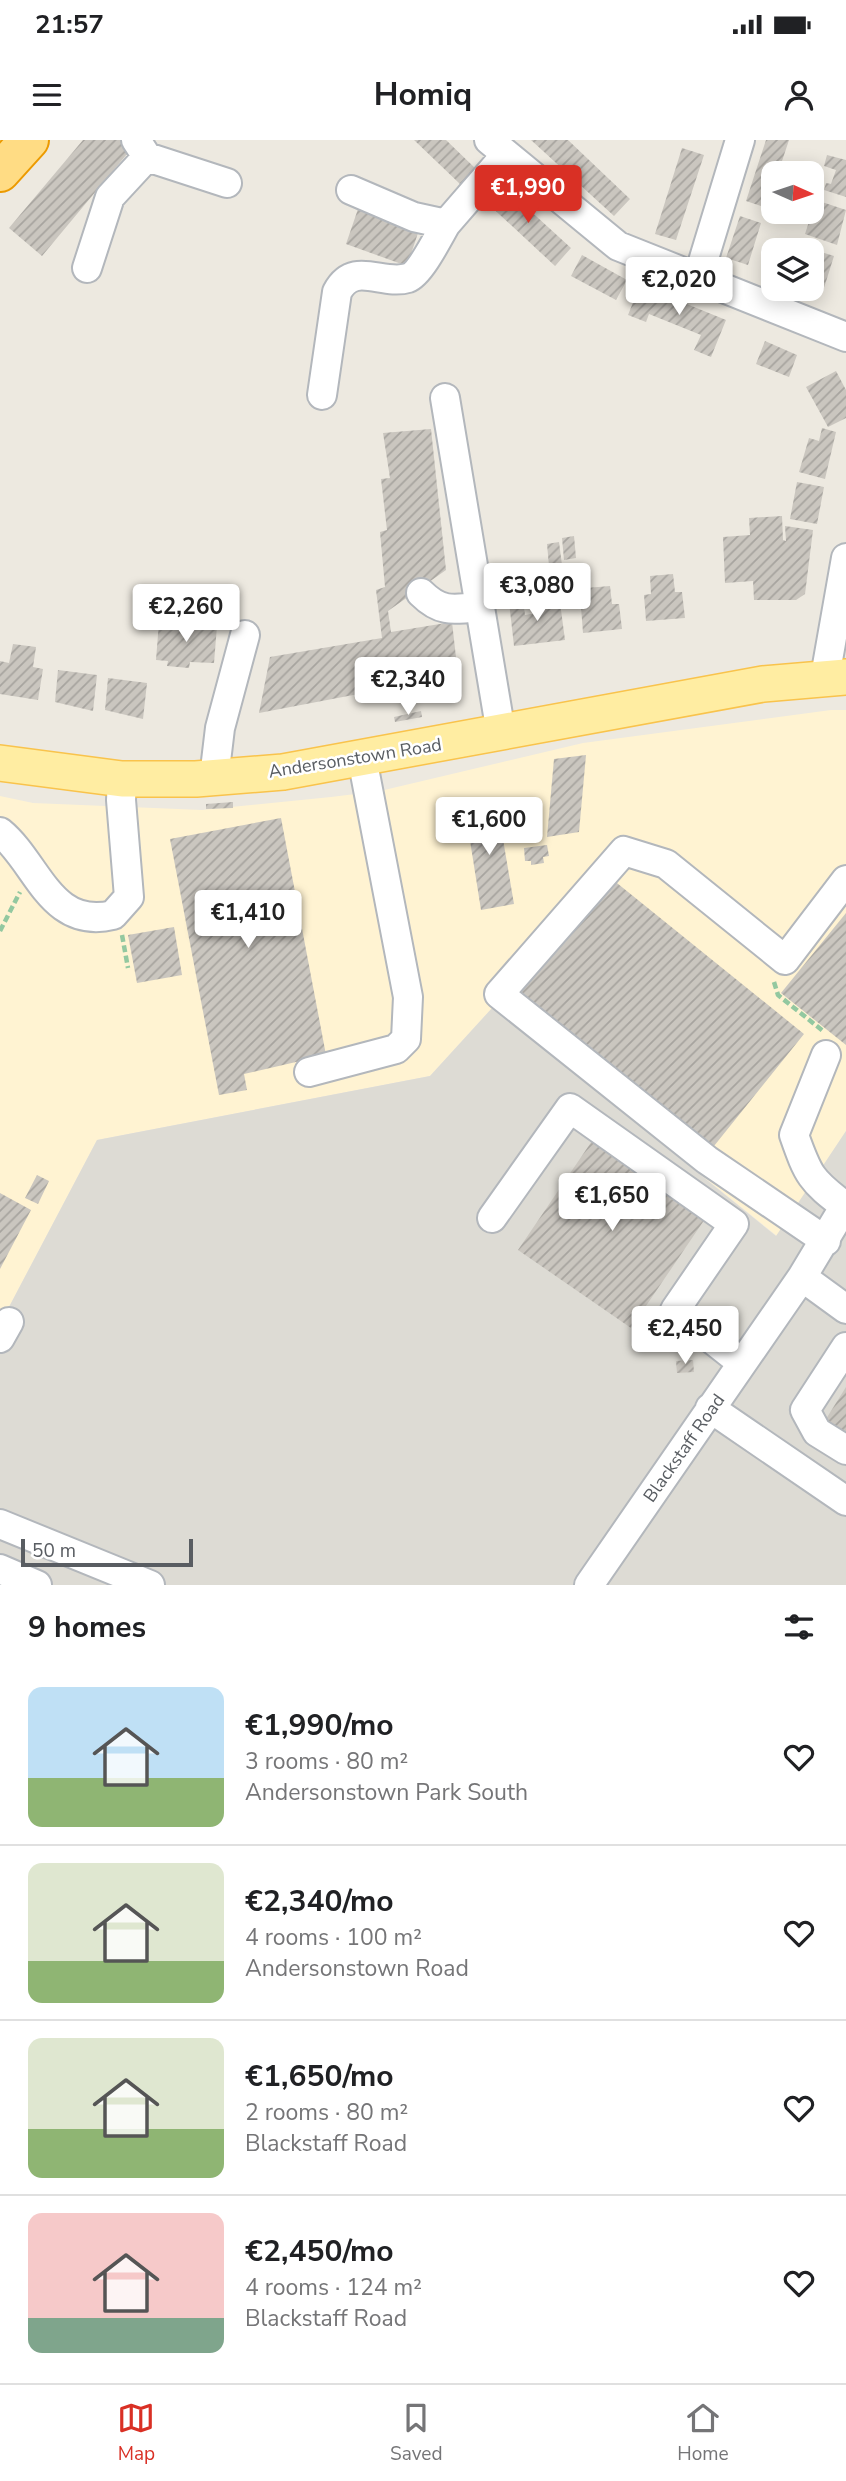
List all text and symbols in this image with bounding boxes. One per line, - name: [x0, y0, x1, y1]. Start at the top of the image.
- text: 21:57: [35, 7, 104, 42]
- text: Homiq: [374, 73, 472, 116]
- icon: menu: [28, 76, 66, 114]
- icon: person: [780, 76, 818, 114]
- north arrow: [761, 161, 824, 224]
- map controls: [761, 161, 824, 301]
- pin: €1,990: [471, 165, 585, 225]
- text: €1,990: [491, 172, 565, 203]
- button: layers: [761, 238, 824, 301]
- pin: €2,020: [622, 258, 736, 317]
- text: €2,020: [642, 264, 716, 295]
- pin: €3,080: [480, 564, 594, 623]
- text: €3,080: [500, 570, 574, 601]
- pin: €2,260: [129, 584, 243, 644]
- text: €2,260: [149, 591, 223, 622]
- pin: €2,340: [351, 658, 465, 717]
- text: €2,340: [371, 664, 445, 695]
- street label: Andersonstown Road: [267, 732, 443, 784]
- pin: €1,600: [432, 798, 546, 857]
- text: €1,600: [452, 804, 526, 835]
- pin: €1,410: [191, 890, 305, 950]
- text: €1,410: [211, 897, 285, 928]
- pin: €1,650: [555, 1174, 669, 1233]
- text: €1,650: [575, 1180, 649, 1211]
- pin: €2,450: [628, 1306, 742, 1366]
- text: €2,450: [648, 1313, 722, 1344]
- street label: Blackstaff Road: [638, 1389, 730, 1507]
- scale bar: [21, 1536, 192, 1568]
- text: 50 m: [32, 1538, 76, 1564]
- text: 9 homes: [28, 1607, 146, 1648]
- icon: filters: [780, 1608, 818, 1646]
- text: €1,990/mo: [245, 1705, 394, 1746]
- icon: home: [84, 1715, 168, 1799]
- icon: heart: [780, 1738, 818, 1776]
- text: 3 rooms · 80 m²: [245, 1746, 408, 1777]
- text: Andersonstown Park South: [245, 1777, 528, 1808]
- text: €2,340/mo: [245, 1881, 394, 1922]
- icon: home: [84, 1891, 168, 1975]
- icon: heart: [780, 1914, 818, 1952]
- text: 4 rooms · 100 m²: [245, 1922, 422, 1953]
- text: Andersonstown Road: [245, 1953, 469, 1984]
- text: €1,650/mo: [245, 2056, 394, 2097]
- icon: home: [84, 2066, 168, 2150]
- icon: heart: [780, 2089, 818, 2127]
- text: 2 rooms · 80 m²: [245, 2097, 408, 2128]
- text: Blackstaff Road: [245, 2128, 407, 2159]
- text: €2,450/mo: [245, 2231, 394, 2272]
- icon: home: [84, 2241, 168, 2325]
- icon: heart: [780, 2264, 818, 2302]
- text: 4 rooms · 124 m²: [245, 2272, 422, 2303]
- text: Blackstaff Road: [245, 2303, 407, 2334]
- tab: Map: [117, 2399, 155, 2467]
- tab: Saved: [390, 2399, 443, 2467]
- tab: Home: [677, 2399, 729, 2467]

